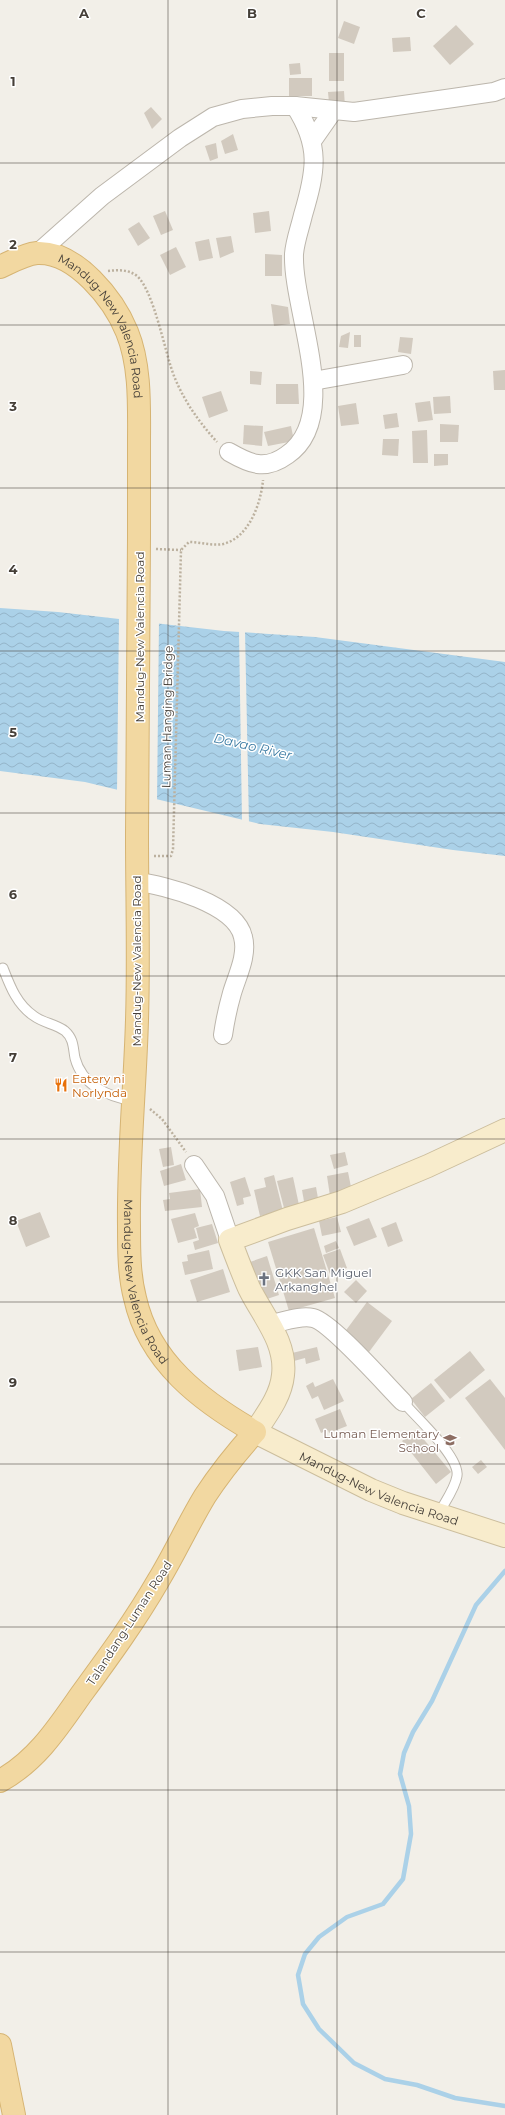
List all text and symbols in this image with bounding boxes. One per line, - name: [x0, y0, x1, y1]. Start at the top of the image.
- text: A: [78, 5, 90, 21]
- text: B: [247, 5, 257, 21]
- text: C: [416, 5, 426, 21]
- text: 1: [10, 73, 16, 89]
- text: 2: [9, 236, 17, 252]
- street label: Mandug-New Valencia Road: [56, 250, 146, 399]
- text: 3: [8, 398, 17, 414]
- street label: Mandug-New Valencia Road: [132, 551, 147, 723]
- text: 4: [9, 561, 18, 577]
- street label: Luman Hanging Bridge: [158, 646, 176, 788]
- text: 5: [9, 724, 17, 740]
- water label: Davao River: [212, 729, 294, 763]
- street label: Mandug-New Valencia Road: [129, 875, 144, 1047]
- text: 6: [9, 886, 18, 902]
- text: 7: [9, 1049, 17, 1065]
- place label: Eatery ni Norlynda: [72, 1071, 127, 1100]
- restaurant icon: Eatery ni Norlynda: [53, 1077, 69, 1093]
- street label: Mandug-New Valencia Road: [121, 1199, 172, 1367]
- text: 8: [9, 1212, 18, 1228]
- place label: GKK San Miguel Arkanghel: [275, 1265, 372, 1294]
- church icon: GKK San Miguel Arkanghel: [256, 1271, 272, 1287]
- text: 9: [9, 1374, 17, 1390]
- place label: Luman Elementary School: [323, 1426, 439, 1455]
- school or university icon: Luman Elementary School: [442, 1432, 458, 1448]
- street label: Mandug-New Valencia Road: [297, 1448, 460, 1528]
- street label: Talandang-Luman Road: [83, 1558, 175, 1688]

